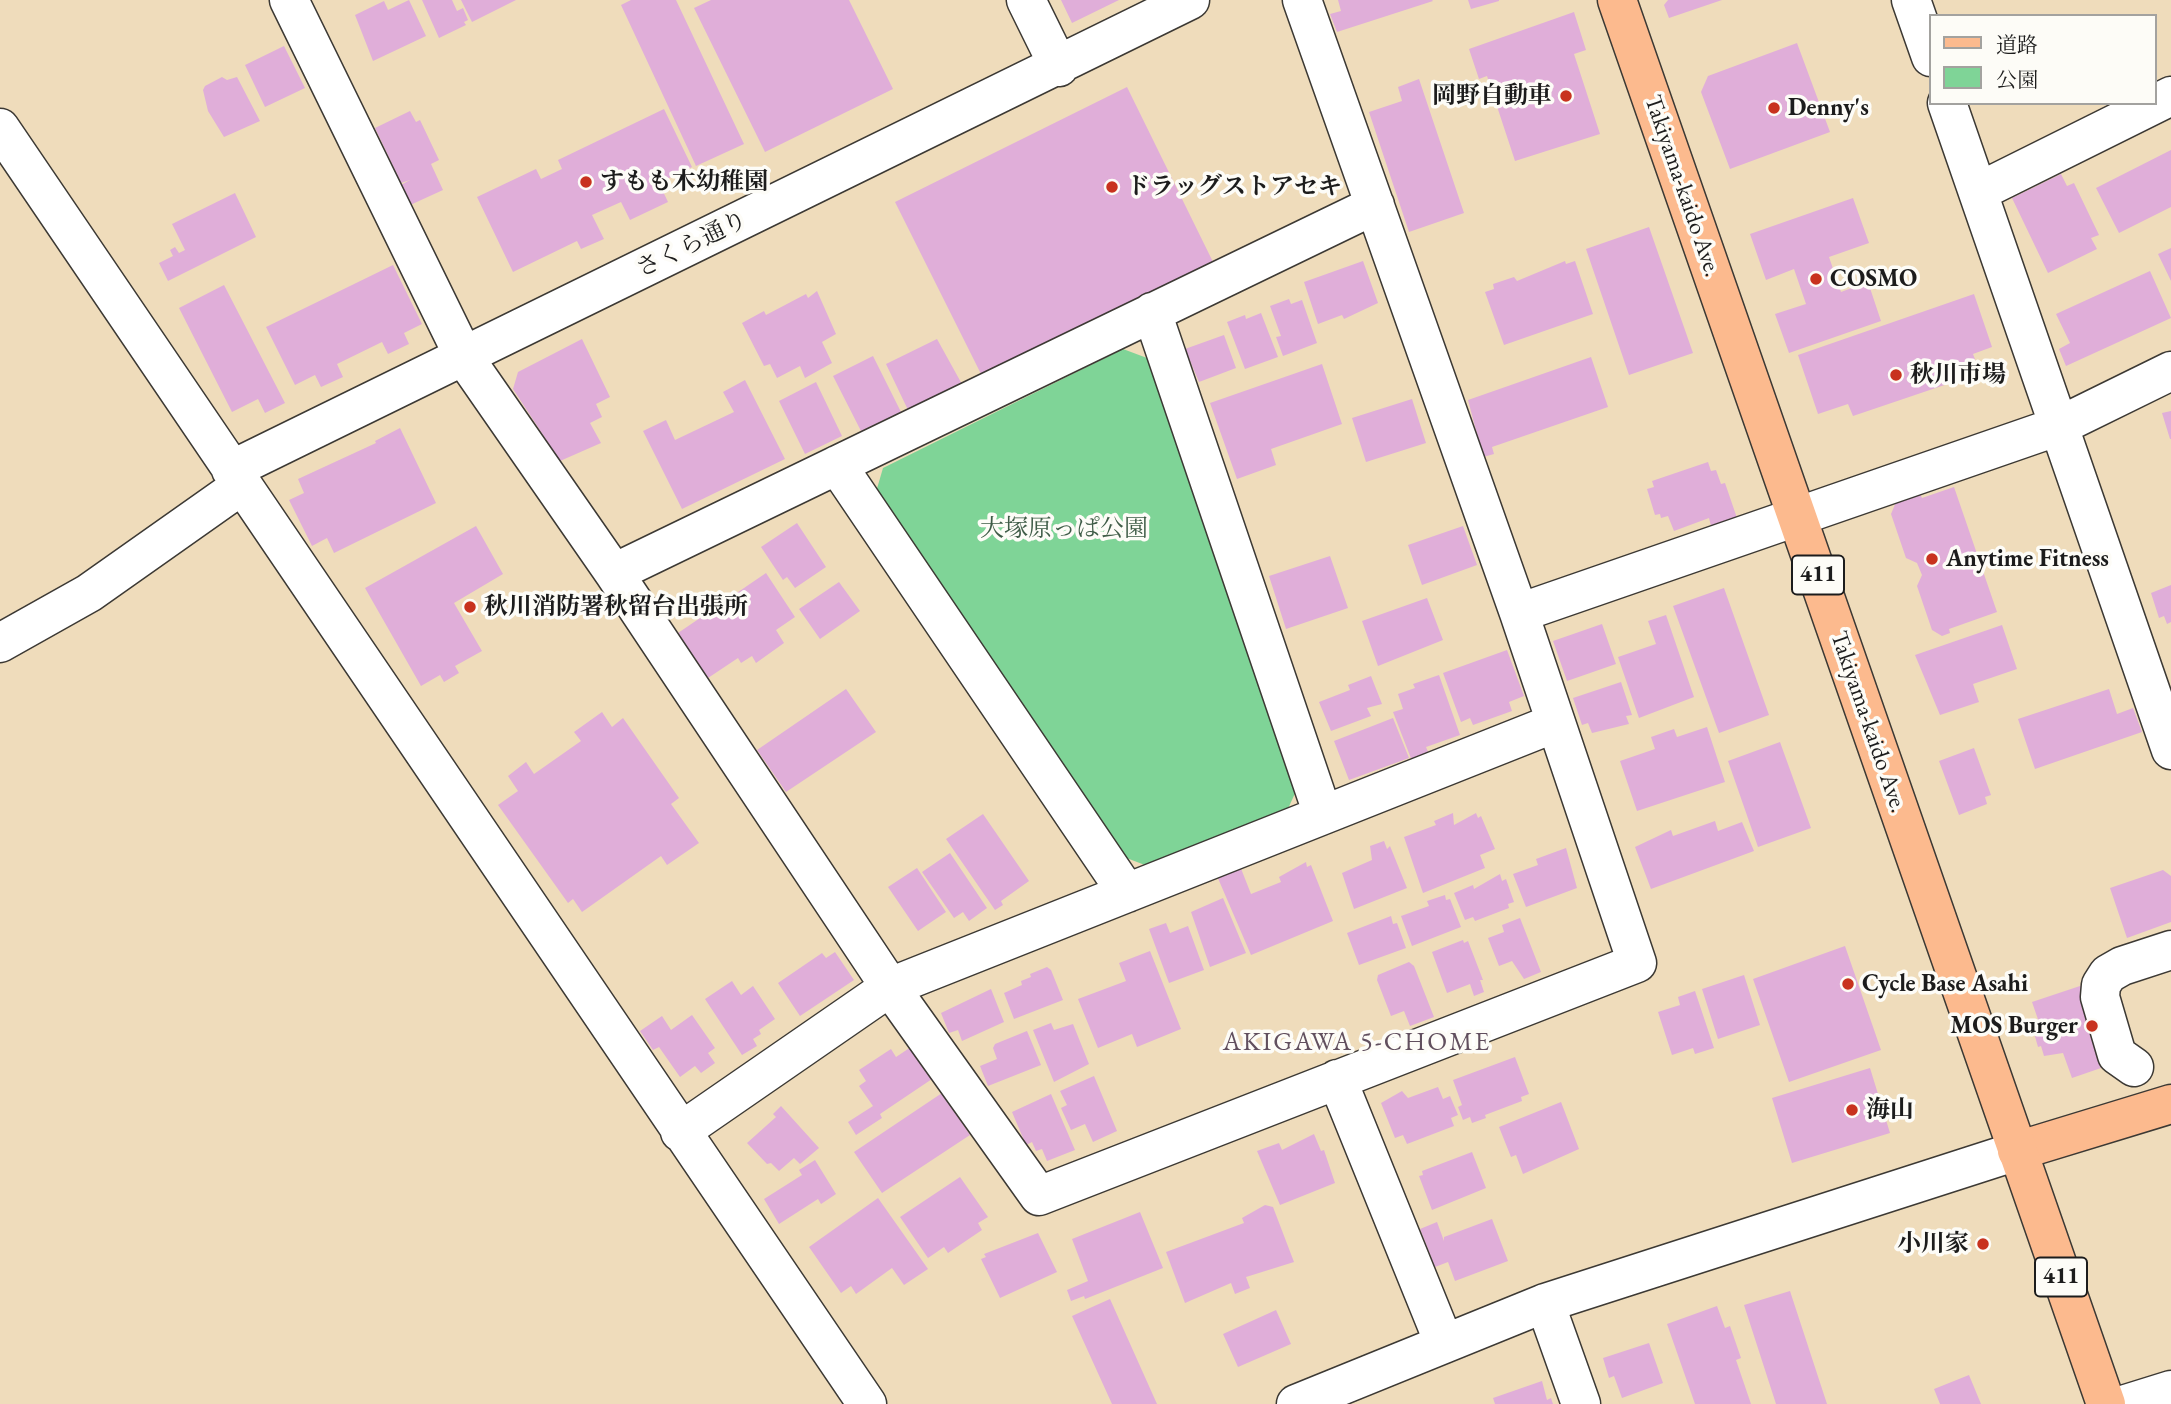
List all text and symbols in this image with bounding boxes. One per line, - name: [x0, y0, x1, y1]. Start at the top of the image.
- legend: [1930, 14, 2157, 105]
- text: 道路: [1996, 31, 2038, 58]
- text: 公園: [1996, 66, 2038, 93]
- place label: 岡野自動車: [1432, 82, 1552, 110]
- marker: 岡野自動車: [1558, 88, 1574, 104]
- street label: Takiyama-kaido Ave.: [1637, 91, 1727, 281]
- place label: Denny's: [1788, 94, 1869, 122]
- marker: Denny's: [1766, 100, 1782, 116]
- place label: すもも木幼稚園: [600, 168, 768, 196]
- place label: ドラッグストアセキ: [1126, 173, 1342, 201]
- marker: すもも木幼稚園: [578, 174, 594, 190]
- marker: ドラッグストアセキ: [1104, 179, 1120, 195]
- street label: さくら通り: [632, 206, 752, 284]
- place label: COSMO: [1830, 265, 1917, 293]
- marker: COSMO: [1808, 271, 1824, 287]
- place label: 秋川市場: [1910, 361, 2006, 389]
- marker: 秋川市場: [1888, 367, 1904, 383]
- park label: 大塚原っぱ公園: [980, 515, 1148, 543]
- place label: Anytime Fitness: [1946, 545, 2109, 573]
- marker: Anytime Fitness: [1924, 551, 1940, 567]
- road number: 411: [1792, 555, 1844, 594]
- place label: 秋川消防署秋留台出張所: [484, 593, 748, 621]
- marker: 秋川消防署秋留台出張所: [462, 599, 478, 615]
- street label: Takiyama-kaido Ave.: [1823, 627, 1913, 817]
- place label: Cycle Base Asahi: [1862, 970, 2028, 998]
- marker: Cycle Base Asahi: [1840, 976, 1856, 992]
- place label: MOS Burger: [1950, 1012, 2078, 1040]
- marker: MOS Burger: [2084, 1018, 2100, 1034]
- district label: AKIGAWA 5-CHOME: [1225, 1027, 1489, 1059]
- place label: 海山: [1866, 1096, 1914, 1124]
- marker: 海山: [1844, 1102, 1860, 1118]
- place label: 小川家: [1897, 1230, 1969, 1258]
- marker: 小川家: [1975, 1236, 1991, 1252]
- road number: 411: [2035, 1258, 2087, 1296]

